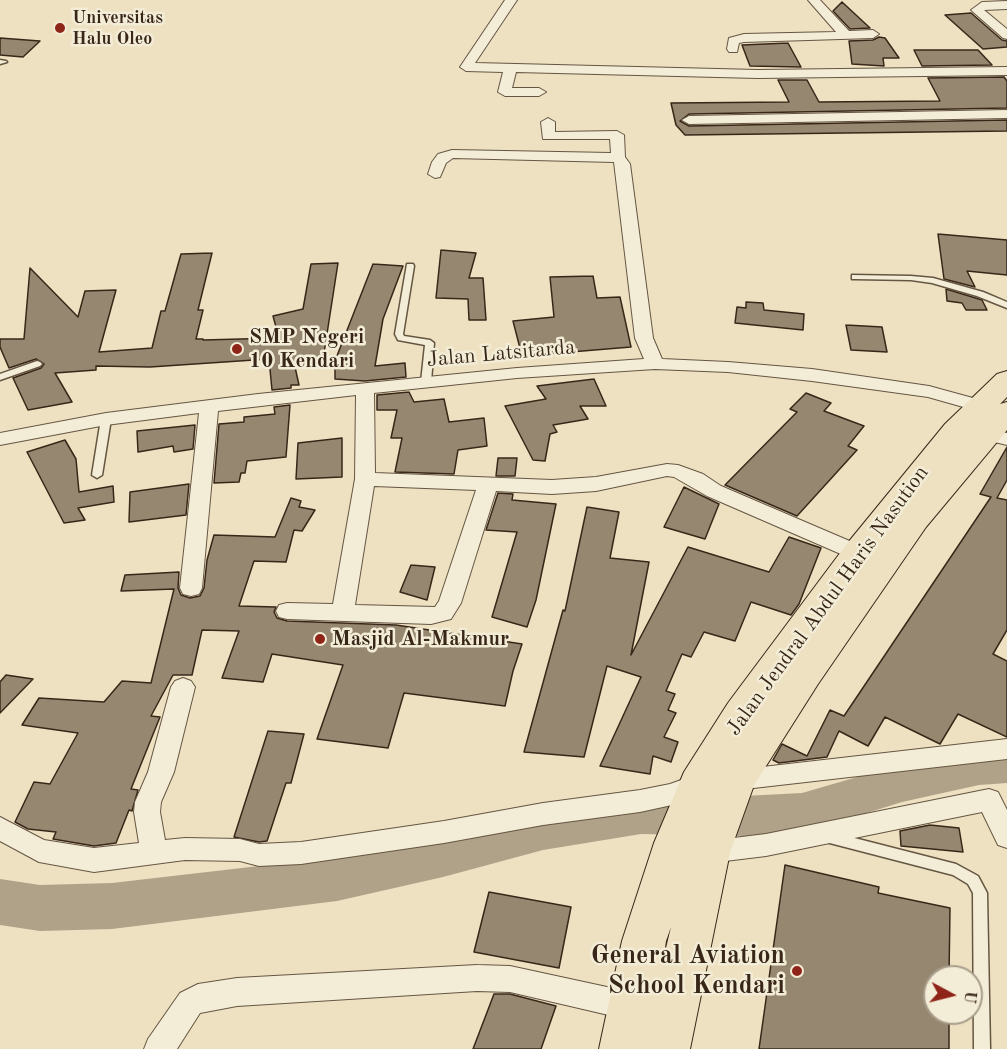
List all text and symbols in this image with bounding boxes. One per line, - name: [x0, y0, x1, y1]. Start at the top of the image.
- place label: Universitas Halu Oleo: [72, 7, 163, 50]
- marker: Universitas Halu Oleo: [53, 21, 67, 35]
- place label: SMP Negeri 10 Kendari: [249, 324, 364, 374]
- street label: Jalan Latsitarda: [426, 335, 576, 373]
- marker: SMP Negeri 10 Kendari: [230, 342, 244, 356]
- street label: Jalan Jendral Abdul Haris Nasution: [722, 461, 934, 741]
- place label: Masjid Al-Makmur: [332, 626, 509, 652]
- marker: Masjid Al-Makmur: [313, 632, 327, 646]
- place label: General Aviation School Kendari: [591, 940, 785, 1002]
- marker: General Aviation School Kendari: [790, 964, 804, 978]
- north arrow: [923, 965, 983, 1025]
- text: U: [960, 990, 978, 1004]

